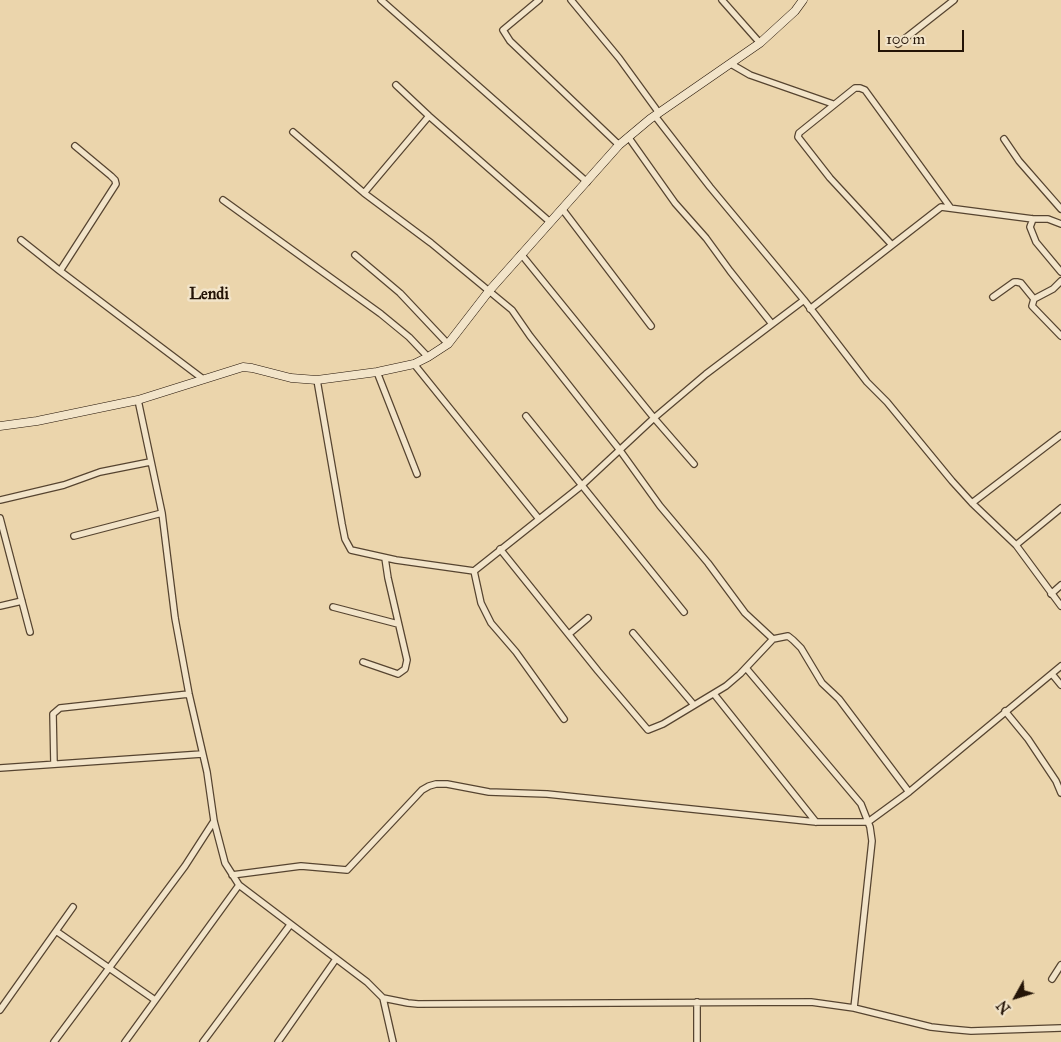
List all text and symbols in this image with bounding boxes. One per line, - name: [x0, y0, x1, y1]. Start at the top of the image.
- scale bar: [881, 20, 967, 52]
- text: 100 m: [886, 30, 925, 48]
- district label: Lendi: [189, 285, 229, 305]
- north arrow: [991, 972, 1041, 1022]
- text: N: [994, 997, 1014, 1017]

